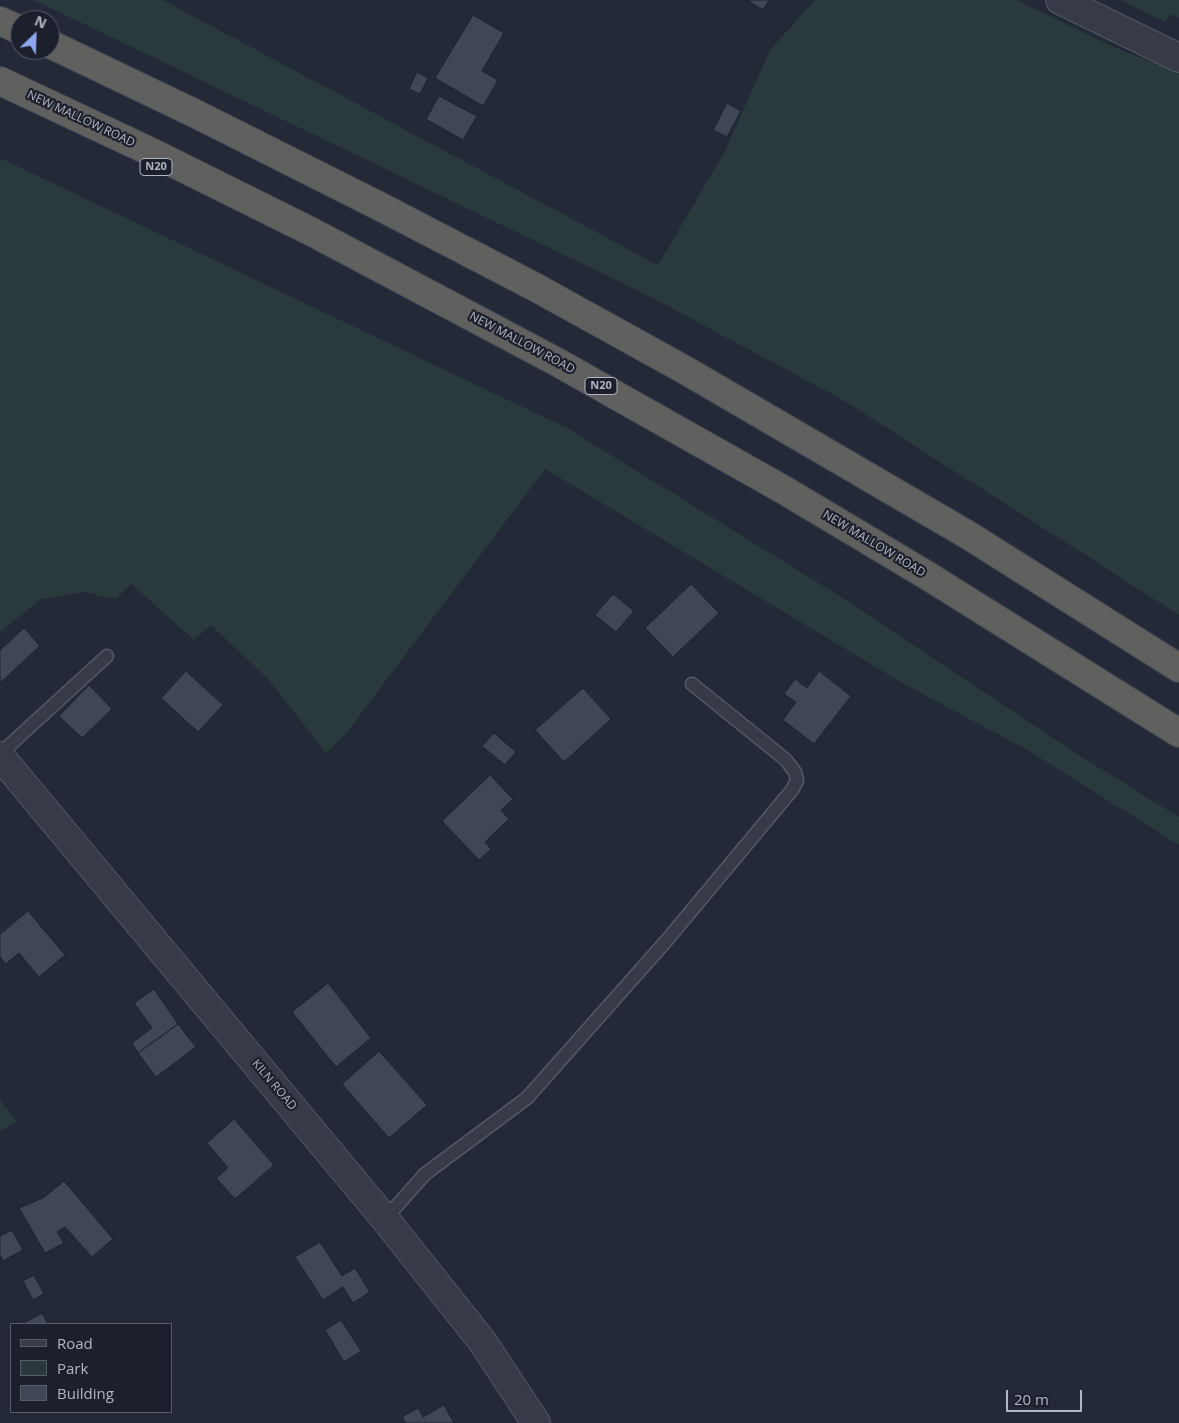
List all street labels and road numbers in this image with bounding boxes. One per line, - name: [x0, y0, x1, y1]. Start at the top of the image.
- street label: NEW MALLOW ROAD: [25, 88, 137, 150]
- road number: N20: [140, 158, 172, 176]
- street label: NEW MALLOW ROAD: [467, 309, 577, 377]
- road number: N20: [585, 378, 617, 394]
- street label: NEW MALLOW ROAD: [820, 508, 928, 580]
- street label: KILN ROAD: [249, 1057, 299, 1113]

